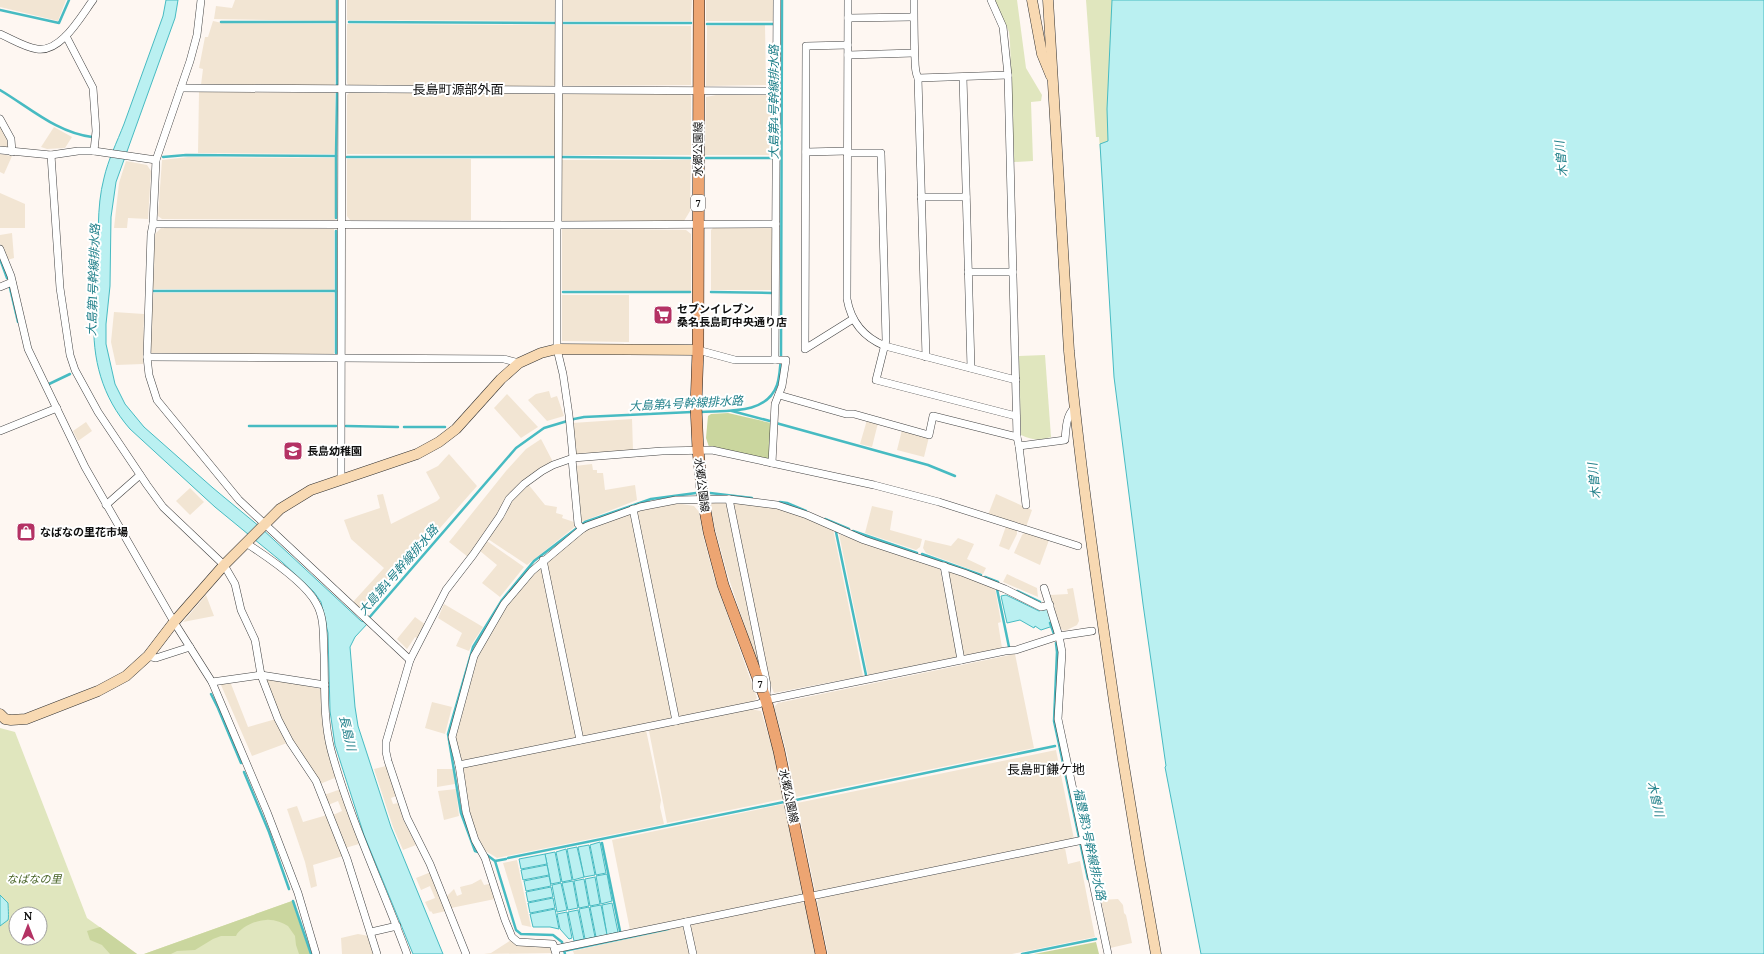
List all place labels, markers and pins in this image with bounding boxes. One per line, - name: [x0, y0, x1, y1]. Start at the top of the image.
- place label: セブンイレブン 桑名長島町中央通り店: [677, 302, 787, 329]
- supermarket icon: セブンイレブン 桑名長島町中央通り店: [652, 304, 674, 326]
- school or university icon: 長島幼稚園: [282, 440, 304, 462]
- place label: 長島幼稚園: [307, 444, 362, 458]
- shop icon: なばなの里花市場: [15, 521, 37, 543]
- place label: なばなの里花市場: [40, 525, 128, 539]

